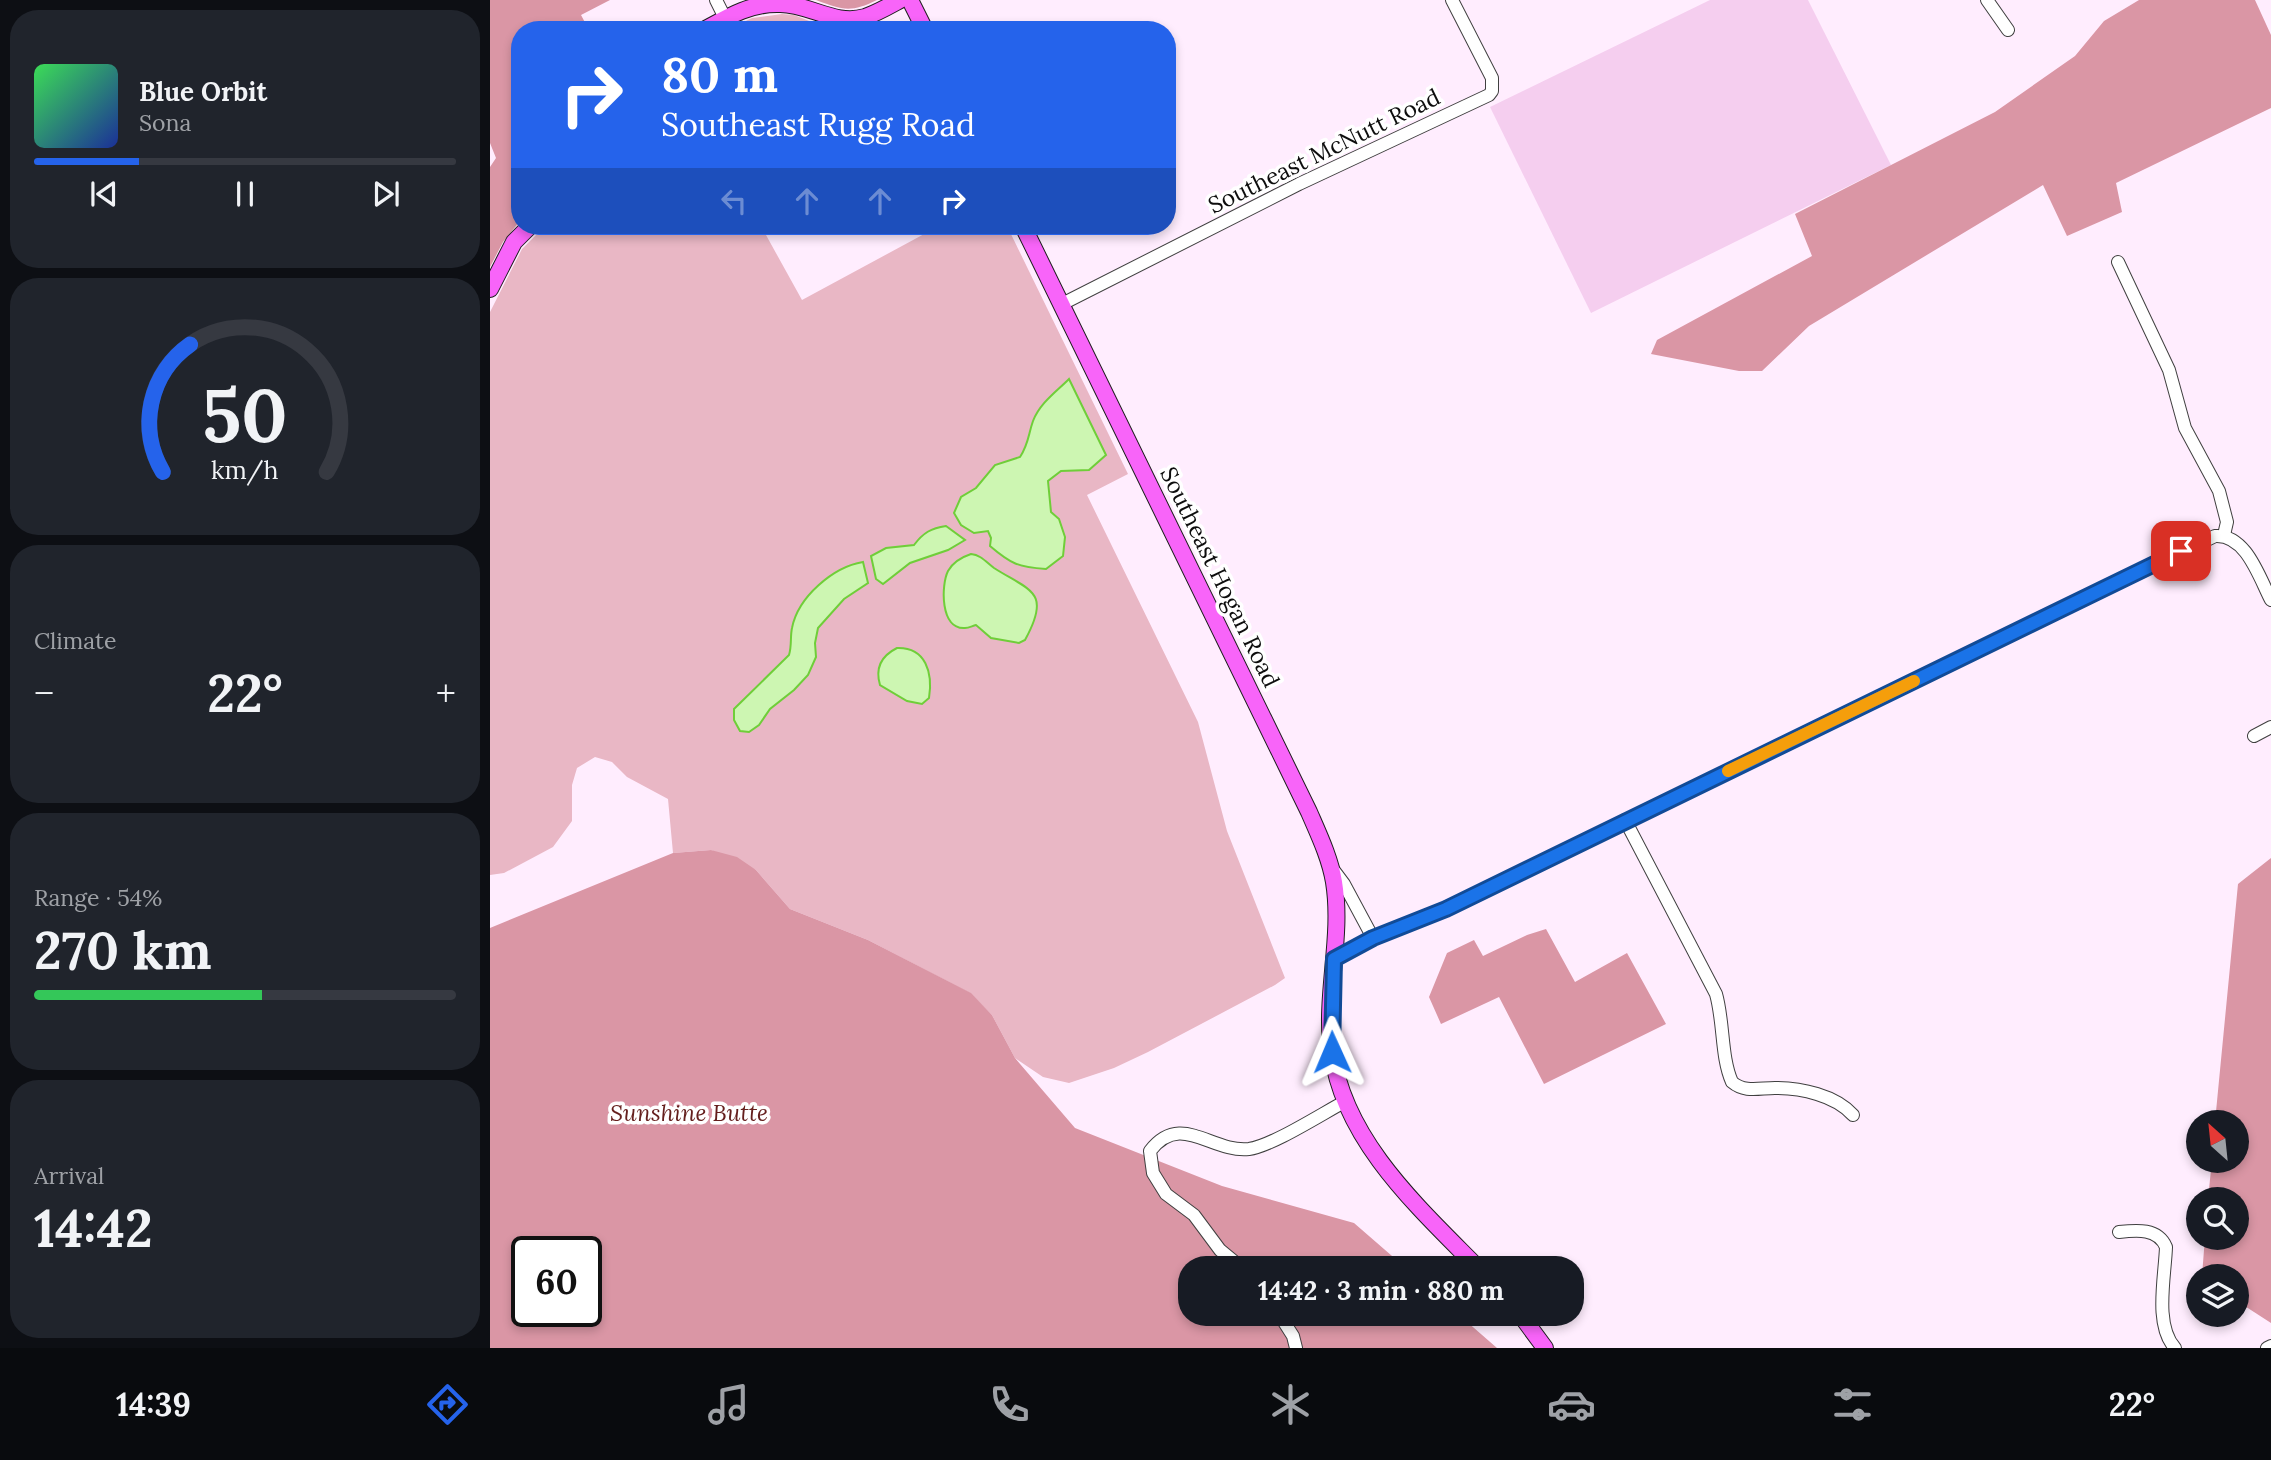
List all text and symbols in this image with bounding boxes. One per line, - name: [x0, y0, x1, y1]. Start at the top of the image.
- text: 80 m: [661, 43, 778, 105]
- icon: right: [546, 49, 637, 140]
- text: Blue Orbit: [139, 75, 267, 108]
- street label: Southeast McNutt Road: [1203, 82, 1445, 219]
- text: Southeast Rugg Road: [661, 104, 975, 145]
- text: Sona: [139, 108, 191, 137]
- icon: previous: [85, 175, 123, 213]
- icon: pause: [226, 175, 264, 213]
- icon: next: [367, 175, 405, 213]
- icon: left: [715, 182, 753, 220]
- icon: ahead: [788, 182, 826, 220]
- icon: ahead: [861, 182, 899, 220]
- icon: right: [934, 182, 972, 220]
- text: 50: [202, 370, 288, 463]
- text: km/h: [211, 454, 279, 486]
- street label: Southeast Hogan Road: [1154, 462, 1287, 692]
- pin: [2151, 521, 2211, 581]
- icon: arrive: [2162, 532, 2200, 570]
- text: Climate: [34, 626, 116, 655]
- text: 22°: [207, 660, 283, 726]
- text: −: [34, 669, 54, 717]
- text: +: [436, 669, 456, 717]
- text: Range · 54%: [34, 883, 162, 912]
- text: 270 km: [34, 917, 212, 983]
- position arrow: [1295, 1015, 1369, 1089]
- park label: Sunshine Butte: [610, 1098, 768, 1127]
- north arrow: [2186, 1110, 2249, 1172]
- map controls: [2186, 1110, 2249, 1327]
- text: Arrival: [34, 1161, 104, 1190]
- button: search: [2186, 1187, 2249, 1250]
- text: 14:42: [34, 1195, 153, 1261]
- speed limit sign: 60: [511, 1236, 602, 1327]
- button: layers: [2186, 1264, 2249, 1327]
- text: 14:42 · 3 min · 880 m: [1258, 1274, 1504, 1307]
- icon: directions: [423, 1380, 472, 1429]
- icon: music: [704, 1380, 753, 1429]
- icon: phone: [985, 1380, 1034, 1429]
- icon: climate: [1266, 1380, 1315, 1429]
- icon: car: [1547, 1380, 1596, 1429]
- icon: filters: [1828, 1380, 1877, 1429]
- text: 14:39: [116, 1384, 191, 1425]
- text: 22°: [2109, 1384, 2155, 1425]

